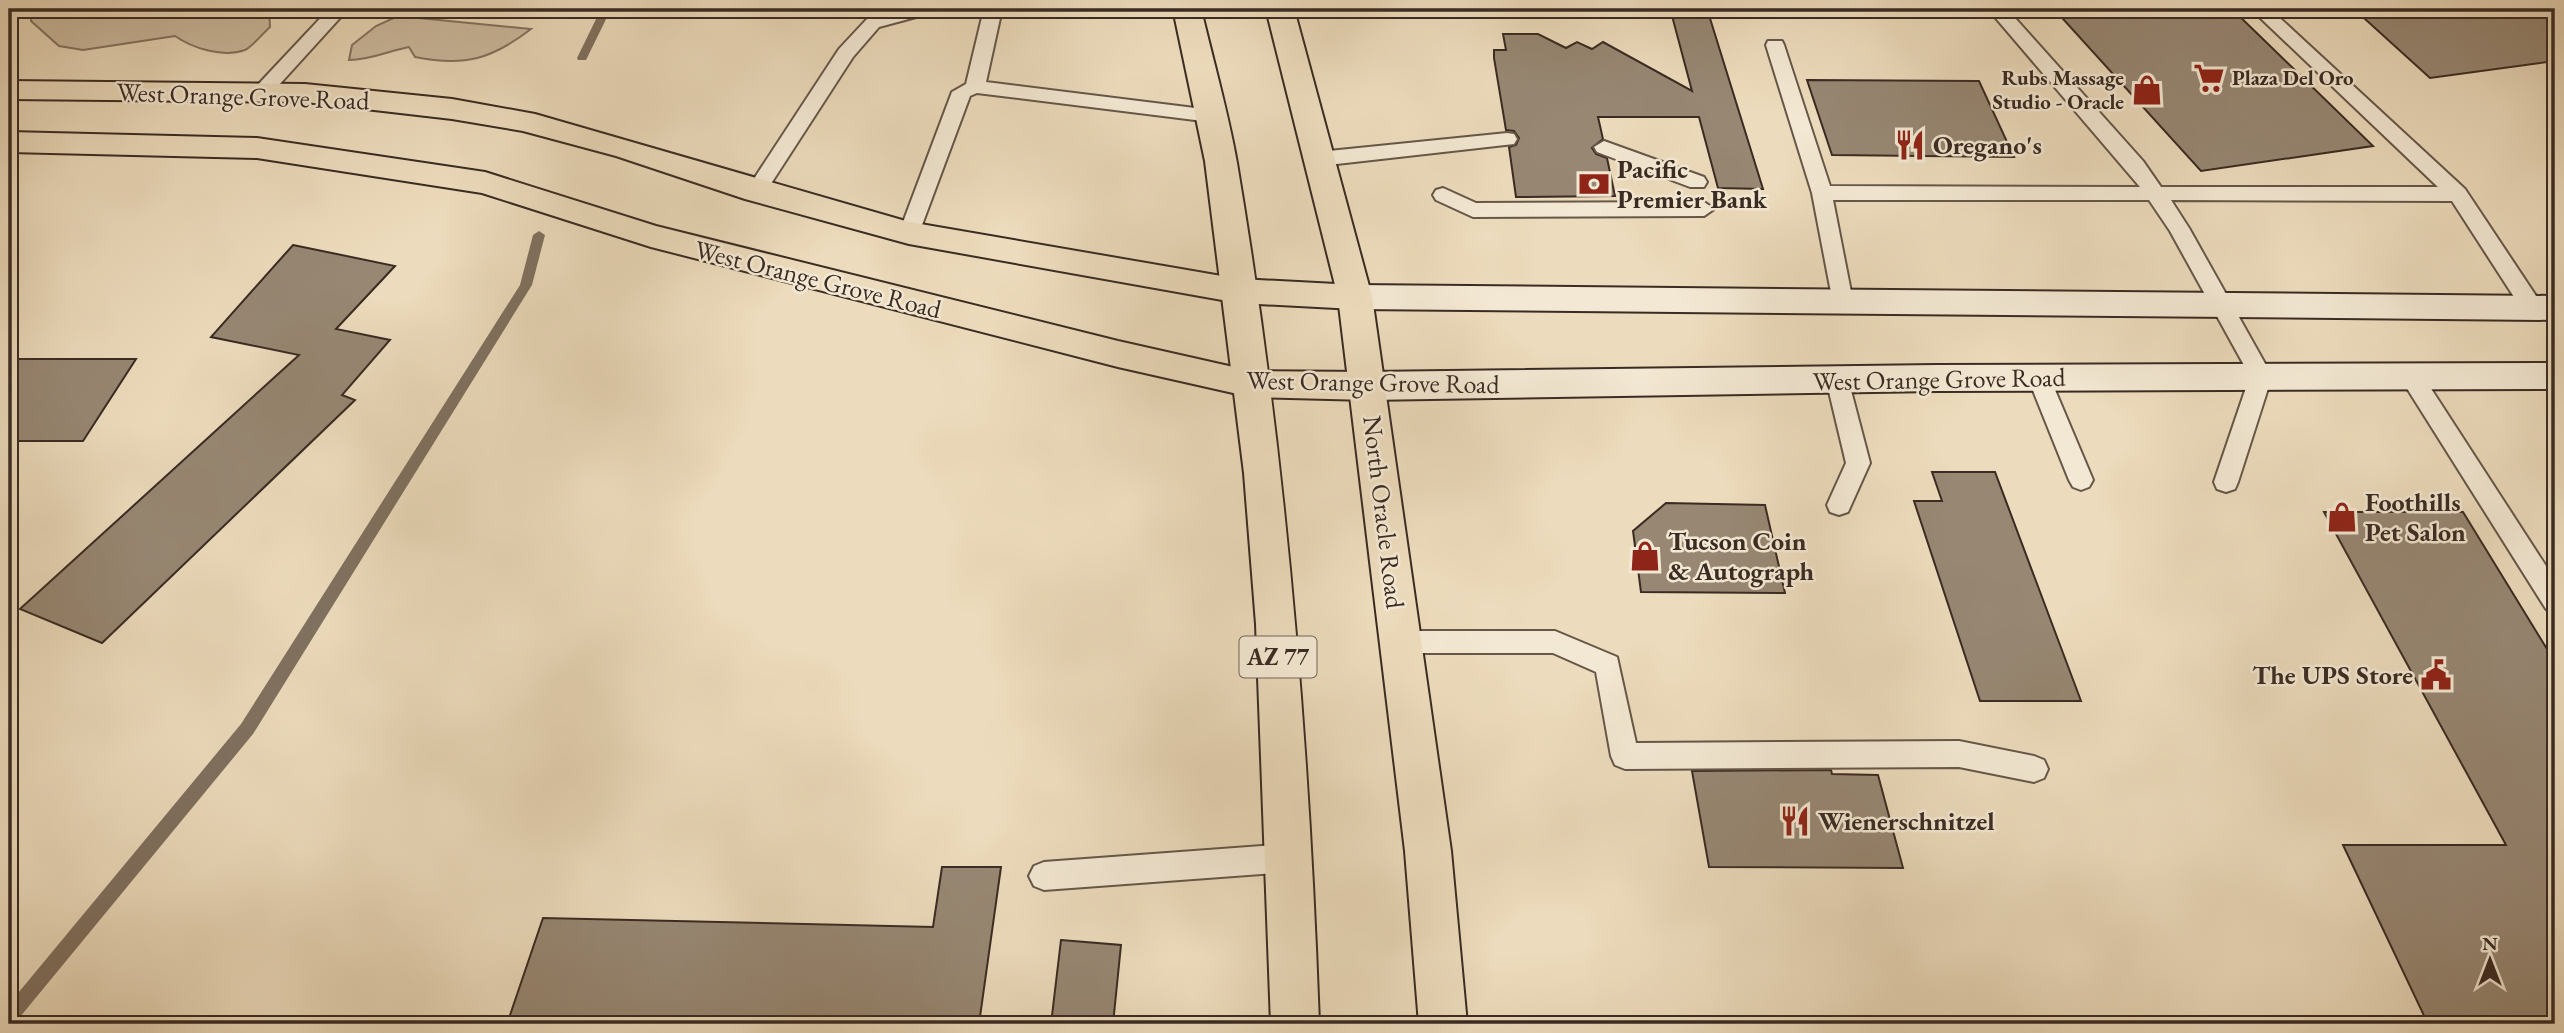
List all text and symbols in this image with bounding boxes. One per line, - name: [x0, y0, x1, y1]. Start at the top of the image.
- supermarket icon: Plaza Del Oro: [2192, 61, 2226, 95]
- place label: Rubs Massage Studio - Oracle: [1993, 64, 2124, 115]
- place label: Plaza Del Oro: [2232, 64, 2354, 91]
- shop icon: Rubs Massage Studio - Oracle: [2130, 73, 2164, 107]
- street label: West Orange Grove Road: [116, 75, 371, 117]
- restaurant icon: Oregano's: [1893, 128, 1927, 162]
- place label: Oregano's: [1933, 128, 2042, 162]
- place label: Pacific Premier Bank: [1617, 152, 1768, 216]
- bank icon: Pacific Premier Bank: [1577, 167, 1611, 201]
- street label: West Orange Grove Road: [691, 232, 946, 326]
- street label: West Orange Grove Road: [1812, 360, 2067, 398]
- street label: West Orange Grove Road: [1246, 363, 1501, 401]
- street label: North Oracle Road: [1355, 413, 1413, 611]
- place label: Foothills Pet Salon: [2365, 485, 2466, 549]
- shop icon: Foothills Pet Salon: [2325, 500, 2359, 534]
- place label: Tucson Coin & Autograph: [1668, 524, 1815, 588]
- shop icon: Tucson Coin & Autograph: [1628, 539, 1662, 573]
- road number: AZ 77: [1240, 636, 1316, 678]
- place label: The UPS Store: [2252, 658, 2413, 692]
- public building icon: The UPS Store: [2419, 658, 2453, 692]
- restaurant icon: Wienerschnitzel: [1778, 804, 1812, 838]
- place label: Wienerschnitzel: [1818, 804, 1995, 838]
- north arrow: [2456, 925, 2526, 995]
- text: N: [2482, 931, 2498, 956]

